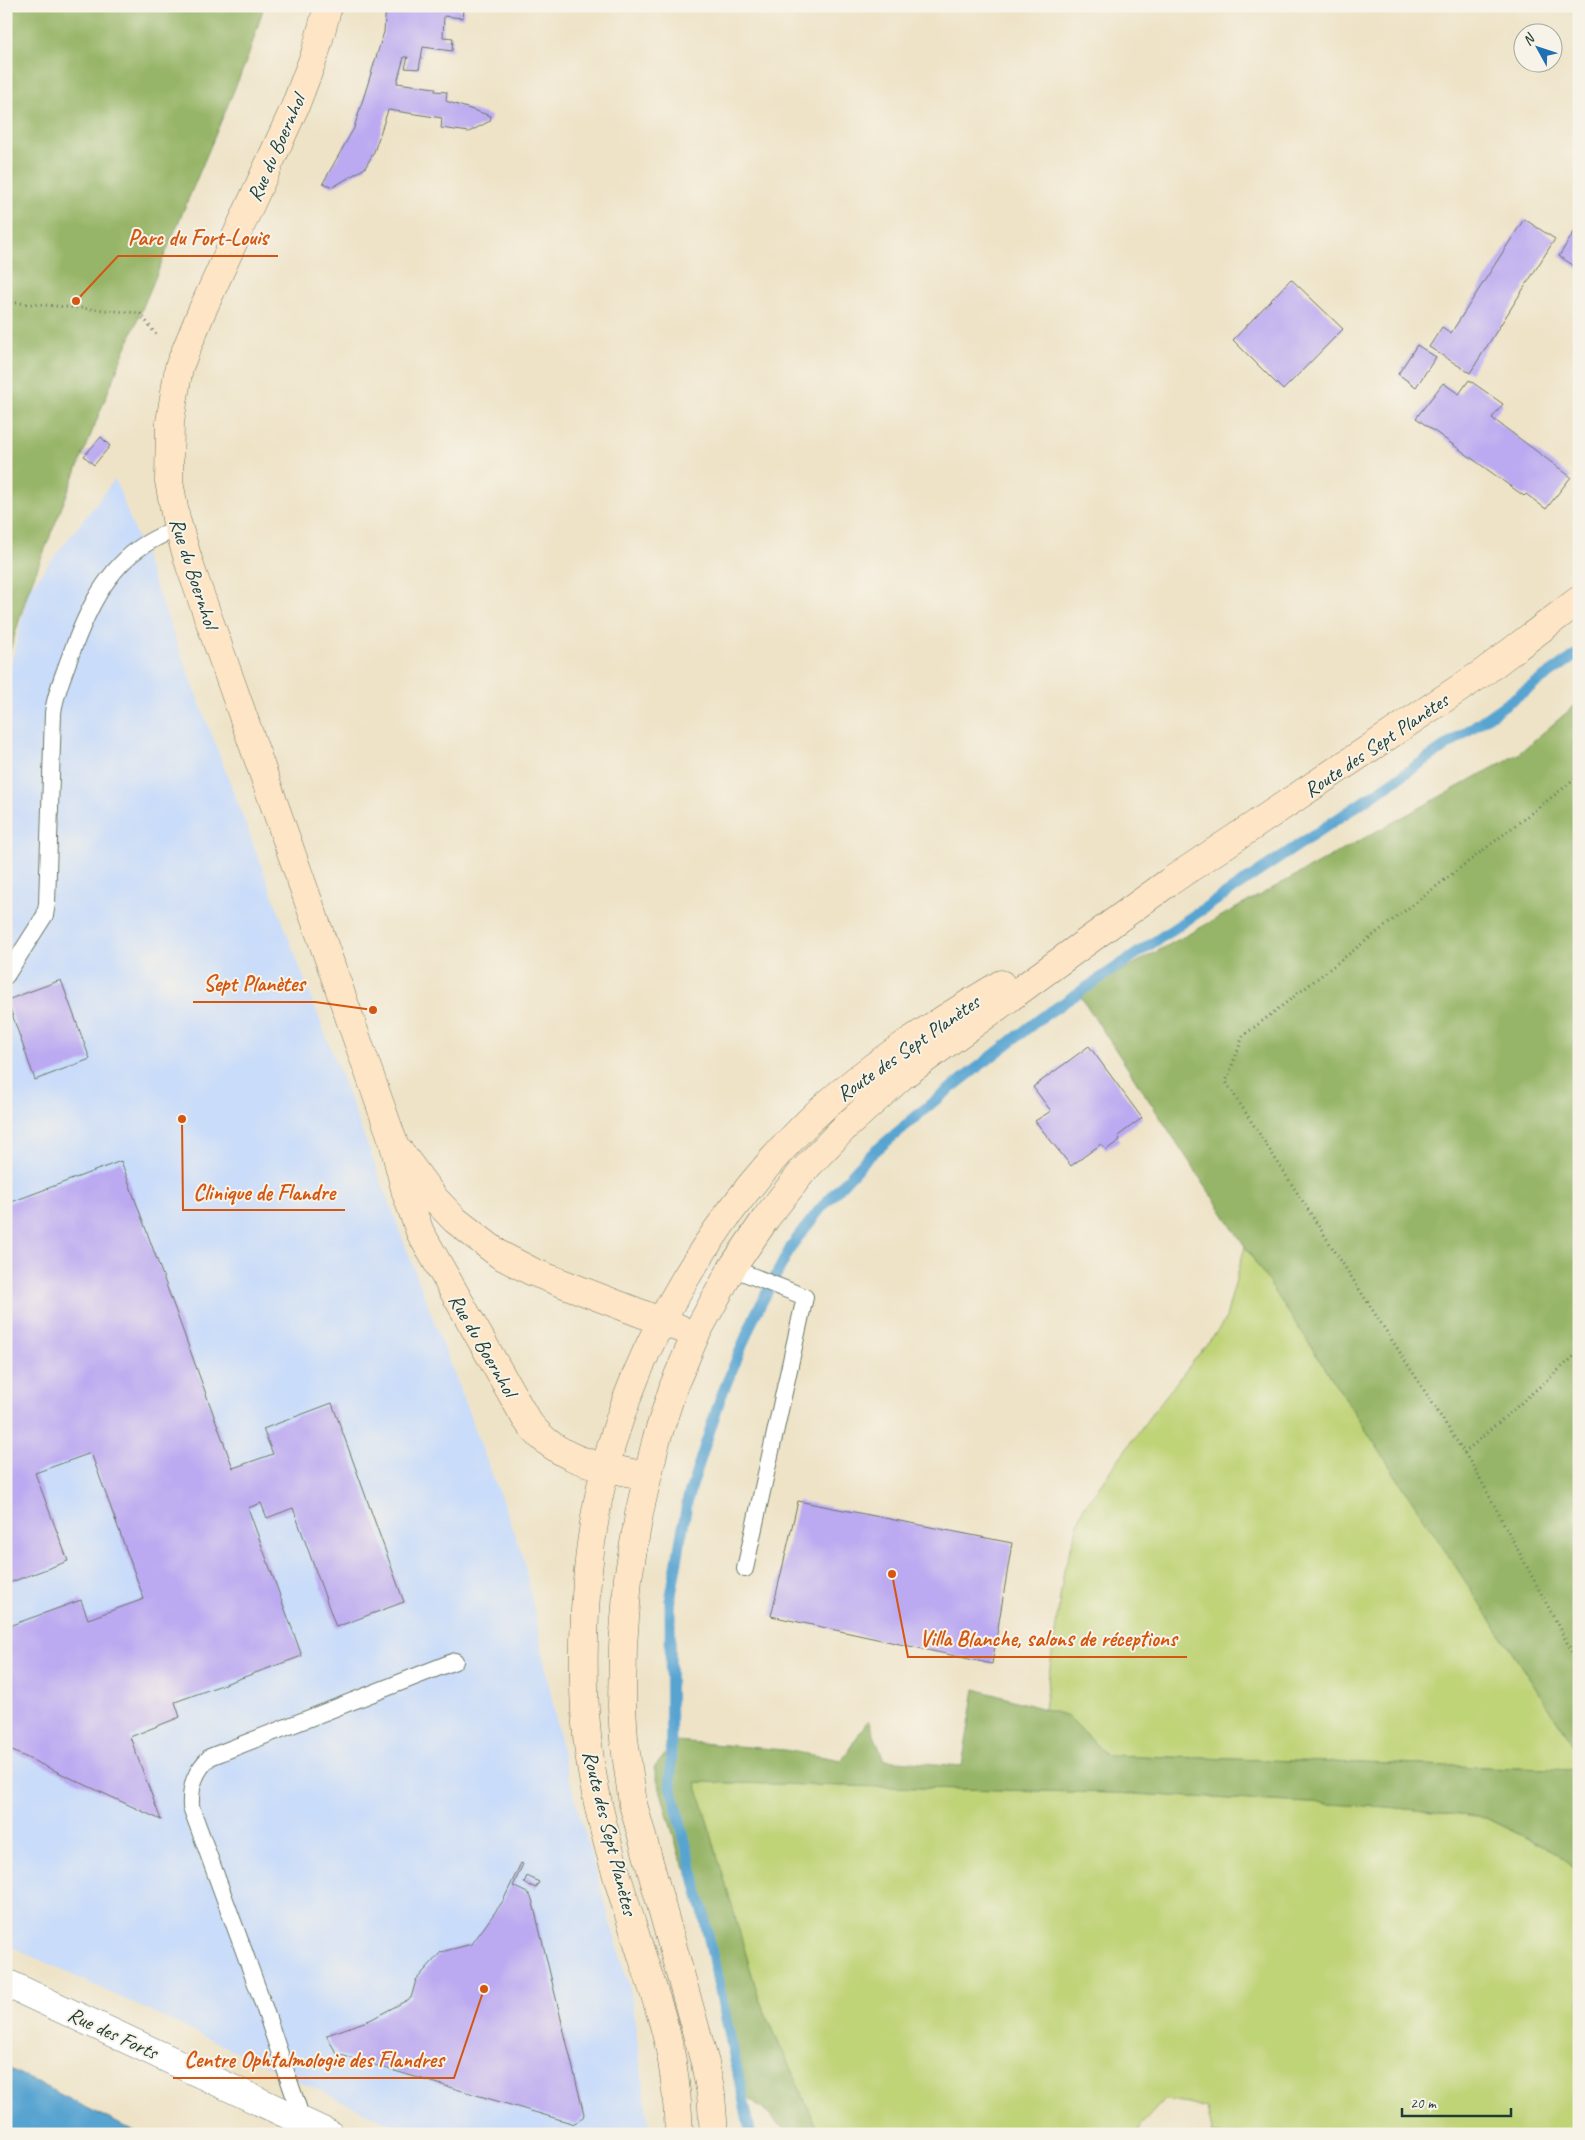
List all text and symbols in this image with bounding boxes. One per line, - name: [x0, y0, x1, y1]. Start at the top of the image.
- north arrow: [1512, 22, 1562, 72]
- text: N: [1519, 29, 1539, 49]
- street label: Rue du Boernhol: [241, 87, 313, 206]
- callout: Parc du Fort-Louis: [118, 219, 278, 256]
- text: Parc du Fort-Louis: [128, 224, 270, 252]
- street label: Rue du Boernhol: [164, 515, 225, 635]
- street label: Route des Sept Planètes: [1299, 686, 1455, 803]
- callout: Sept Planètes: [193, 965, 315, 1002]
- text: Sept Planètes: [203, 970, 307, 998]
- street label: Route des Sept Planètes: [831, 988, 986, 1107]
- callout: Clinique de Flandre: [183, 1173, 345, 1210]
- text: Clinique de Flandre: [193, 1179, 337, 1207]
- street label: Rue du Boernhol: [443, 1289, 525, 1404]
- callout: Villa Blanche, salons de réceptions: [908, 1620, 1187, 1657]
- text: Villa Blanche, salons de réceptions: [919, 1625, 1179, 1653]
- street label: Route des Sept Planètes: [577, 1748, 643, 1920]
- street label: Rue des Forts: [64, 2001, 164, 2066]
- callout: Centre Ophtalmologie des Flandres: [173, 2041, 454, 2078]
- text: Centre Ophtalmologie des Flandres: [184, 2046, 446, 2074]
- scale bar: [1402, 2085, 1511, 2117]
- text: 20 m: [1410, 2094, 1437, 2113]

